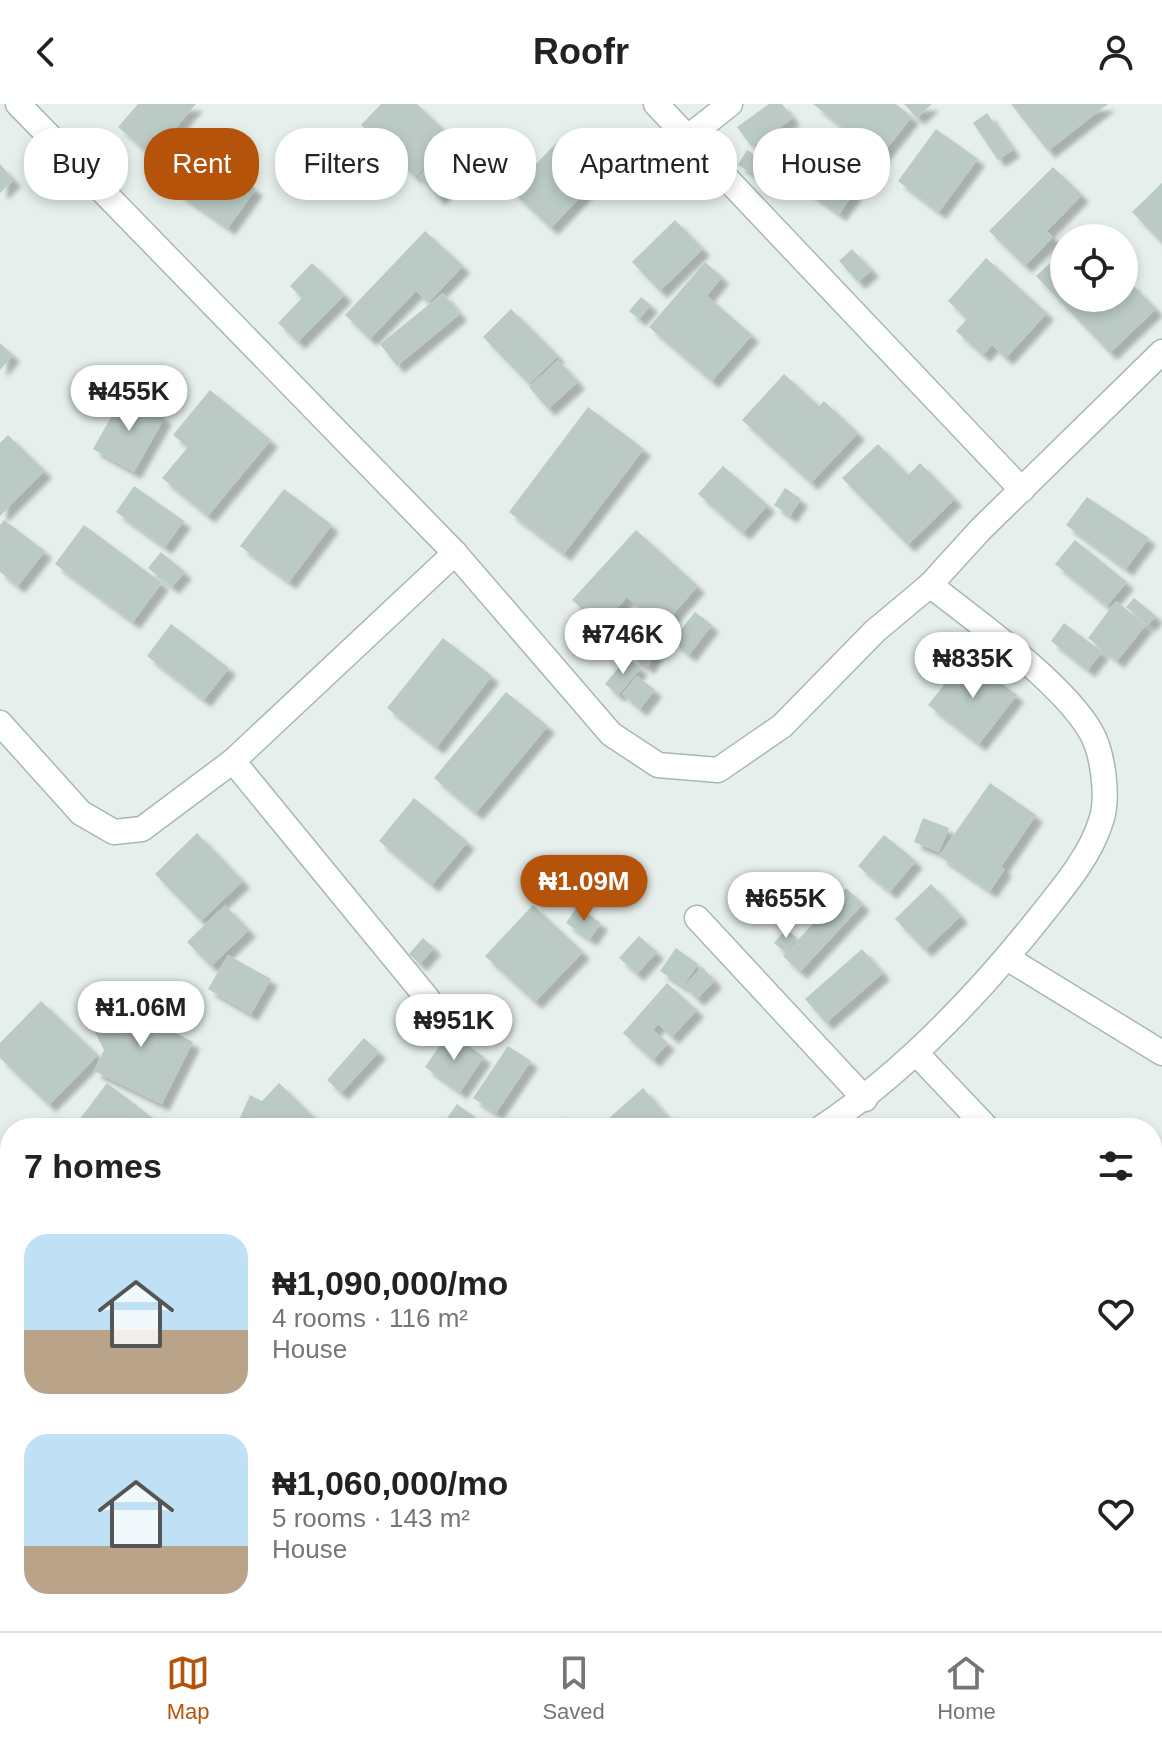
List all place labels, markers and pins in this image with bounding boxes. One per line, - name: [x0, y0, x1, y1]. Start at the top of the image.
- pin: ₦455K: [73, 365, 185, 433]
- pin: ₦746K: [567, 608, 679, 676]
- pin: ₦835K: [917, 632, 1029, 700]
- pin: ₦1.09M: [519, 855, 649, 923]
- pin: ₦655K: [730, 872, 842, 940]
- pin: ₦1.06M: [76, 981, 206, 1049]
- pin: ₦951K: [398, 994, 510, 1062]

